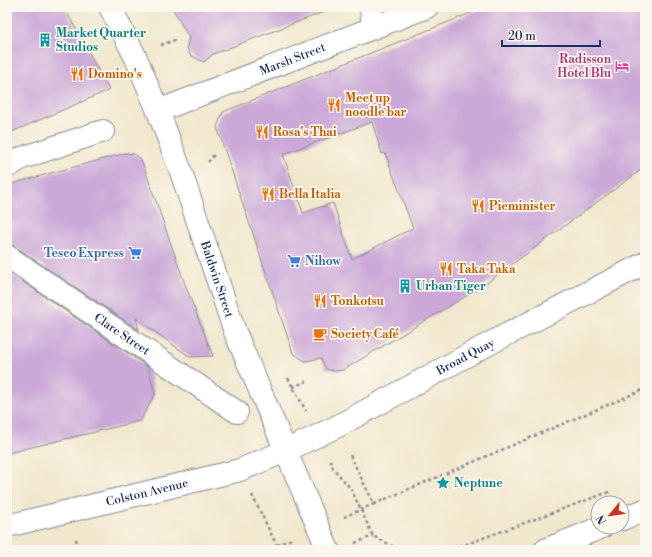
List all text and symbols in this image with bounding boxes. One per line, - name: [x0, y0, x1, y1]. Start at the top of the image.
- scale bar: [502, 22, 600, 48]
- place label: Market Quarter Studios: [56, 26, 146, 55]
- text: 20 m: [508, 29, 536, 44]
- building icon: Market Quarter Studios: [37, 32, 53, 48]
- street label: Marsh Street: [257, 40, 328, 79]
- place label: Radisson Hotel Blu: [557, 52, 612, 81]
- hotel icon: Radisson Hotel Blu: [614, 58, 630, 74]
- restaurant icon: Domino's: [69, 66, 85, 82]
- place label: Domino's: [88, 67, 142, 82]
- place label: Meet up noodle bar: [345, 91, 407, 120]
- restaurant icon: Meet up noodle bar: [326, 97, 342, 113]
- restaurant icon: Rosa's Thai: [254, 124, 270, 140]
- place label: Rosa's Thai: [273, 125, 337, 140]
- restaurant icon: Bella Italia: [260, 186, 276, 202]
- place label: Bella Italia: [279, 187, 341, 202]
- restaurant icon: Pieminister: [470, 198, 486, 214]
- place label: Pieminister: [489, 199, 556, 214]
- street label: Baldwin Street: [197, 238, 237, 320]
- supermarket icon: Tesco Express: [127, 245, 143, 261]
- place label: Tesco Express: [44, 246, 124, 261]
- supermarket icon: Nihow: [286, 253, 302, 269]
- place label: Nihow: [305, 254, 342, 269]
- restaurant icon: Taka Taka: [438, 261, 454, 277]
- place label: Taka Taka: [457, 262, 516, 277]
- building icon: Urban Tiger: [397, 278, 413, 294]
- place label: Urban Tiger: [416, 279, 486, 294]
- restaurant icon: Tonkotsu: [312, 293, 328, 309]
- place label: Tonkotsu: [331, 294, 385, 309]
- street label: Clare Street: [91, 310, 153, 359]
- cafe icon: Society Café: [312, 326, 328, 342]
- place label: Society Café: [331, 327, 400, 342]
- street label: Broad Quay: [433, 335, 497, 379]
- place icon: Neptune: [435, 475, 451, 491]
- street label: Colston Avenue: [105, 476, 190, 510]
- place label: Neptune: [454, 476, 503, 491]
- north arrow: [590, 495, 630, 535]
- text: N: [594, 512, 610, 527]

